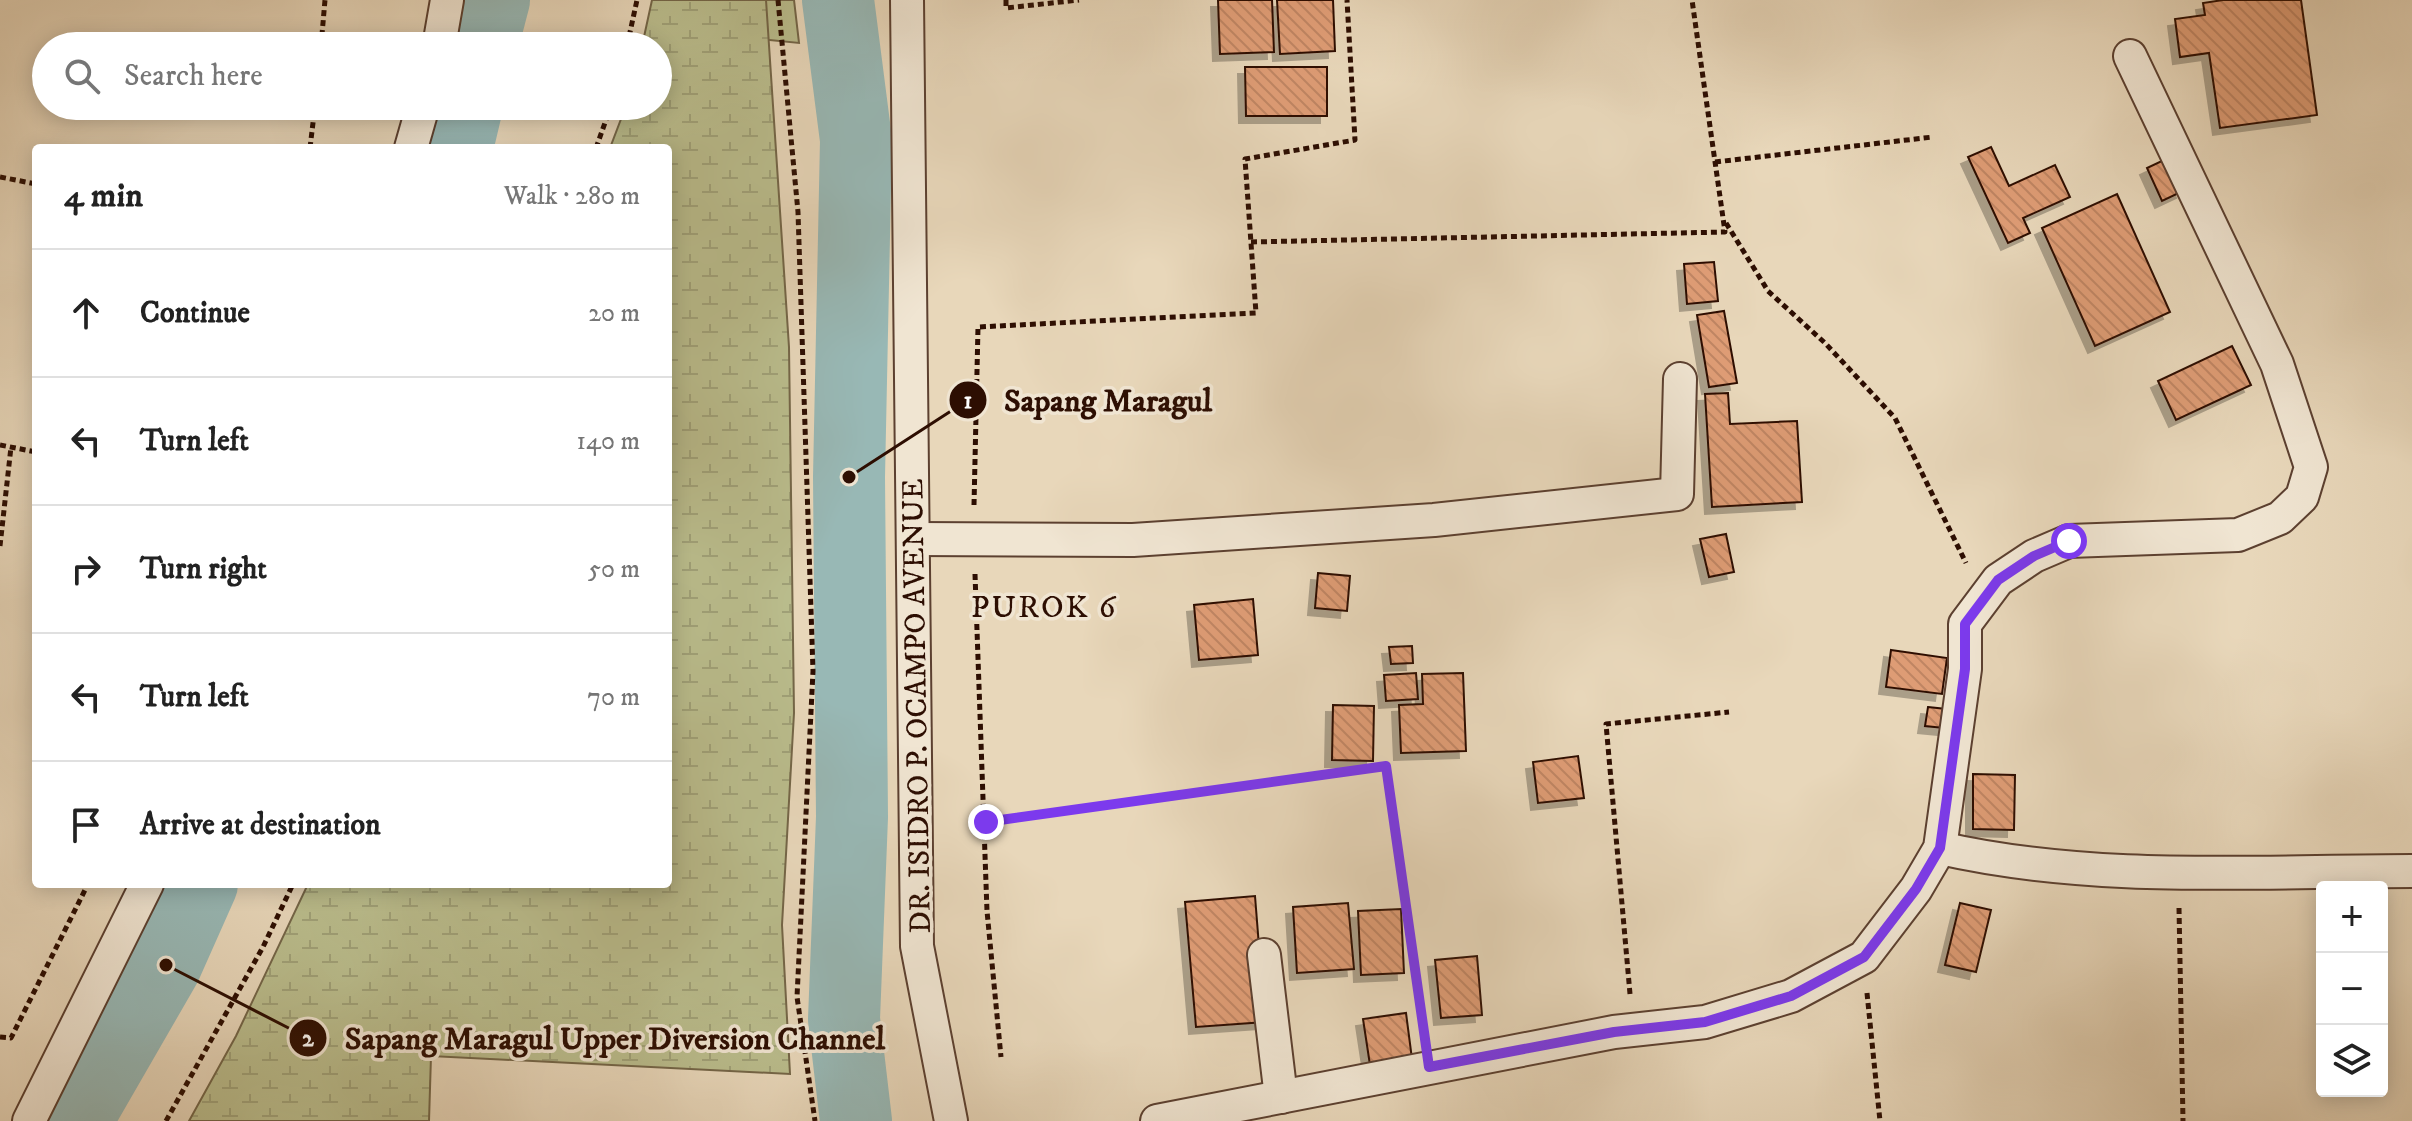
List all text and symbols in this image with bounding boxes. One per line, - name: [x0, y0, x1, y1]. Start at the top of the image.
- search box: [32, 32, 672, 120]
- icon: search: [60, 54, 104, 98]
- text: Search here: [124, 58, 263, 95]
- text: 4 min: [64, 175, 143, 217]
- text: Walk · 280 m: [504, 180, 640, 213]
- icon: ahead: [64, 291, 108, 335]
- text: Continue: [140, 295, 250, 332]
- text: 20 m: [588, 297, 640, 330]
- callout: Sapang Maragul: [948, 372, 1228, 428]
- text: Sapang Maragul: [1004, 382, 1212, 422]
- text: 1: [964, 386, 973, 416]
- icon: left: [64, 419, 108, 463]
- text: Turn left: [140, 423, 249, 460]
- text: 140 m: [576, 425, 640, 458]
- street label: DR. ISIDRO P. OCAMPO AVENUE: [895, 478, 940, 934]
- route start: [2051, 523, 2087, 559]
- icon: right: [64, 547, 108, 591]
- text: Turn right: [140, 551, 267, 588]
- text: 50 m: [588, 553, 640, 586]
- district label: PUROK 6: [971, 588, 1117, 628]
- icon: left: [64, 675, 108, 719]
- text: Turn left: [140, 679, 249, 716]
- text: 70 m: [587, 681, 640, 714]
- icon: arrive: [64, 803, 108, 847]
- route end: [968, 804, 1004, 840]
- text: Arrive at destination: [140, 807, 381, 844]
- map controls: [2316, 881, 2388, 1097]
- button: +: [2316, 881, 2388, 953]
- button: −: [2316, 953, 2388, 1025]
- callout: Sapang Maragul Upper Diversion Channel: [288, 1010, 901, 1066]
- text: Sapang Maragul Upper Diversion Channel: [345, 1020, 886, 1060]
- text: 2: [302, 1024, 315, 1054]
- button: layers: [2316, 1025, 2388, 1097]

